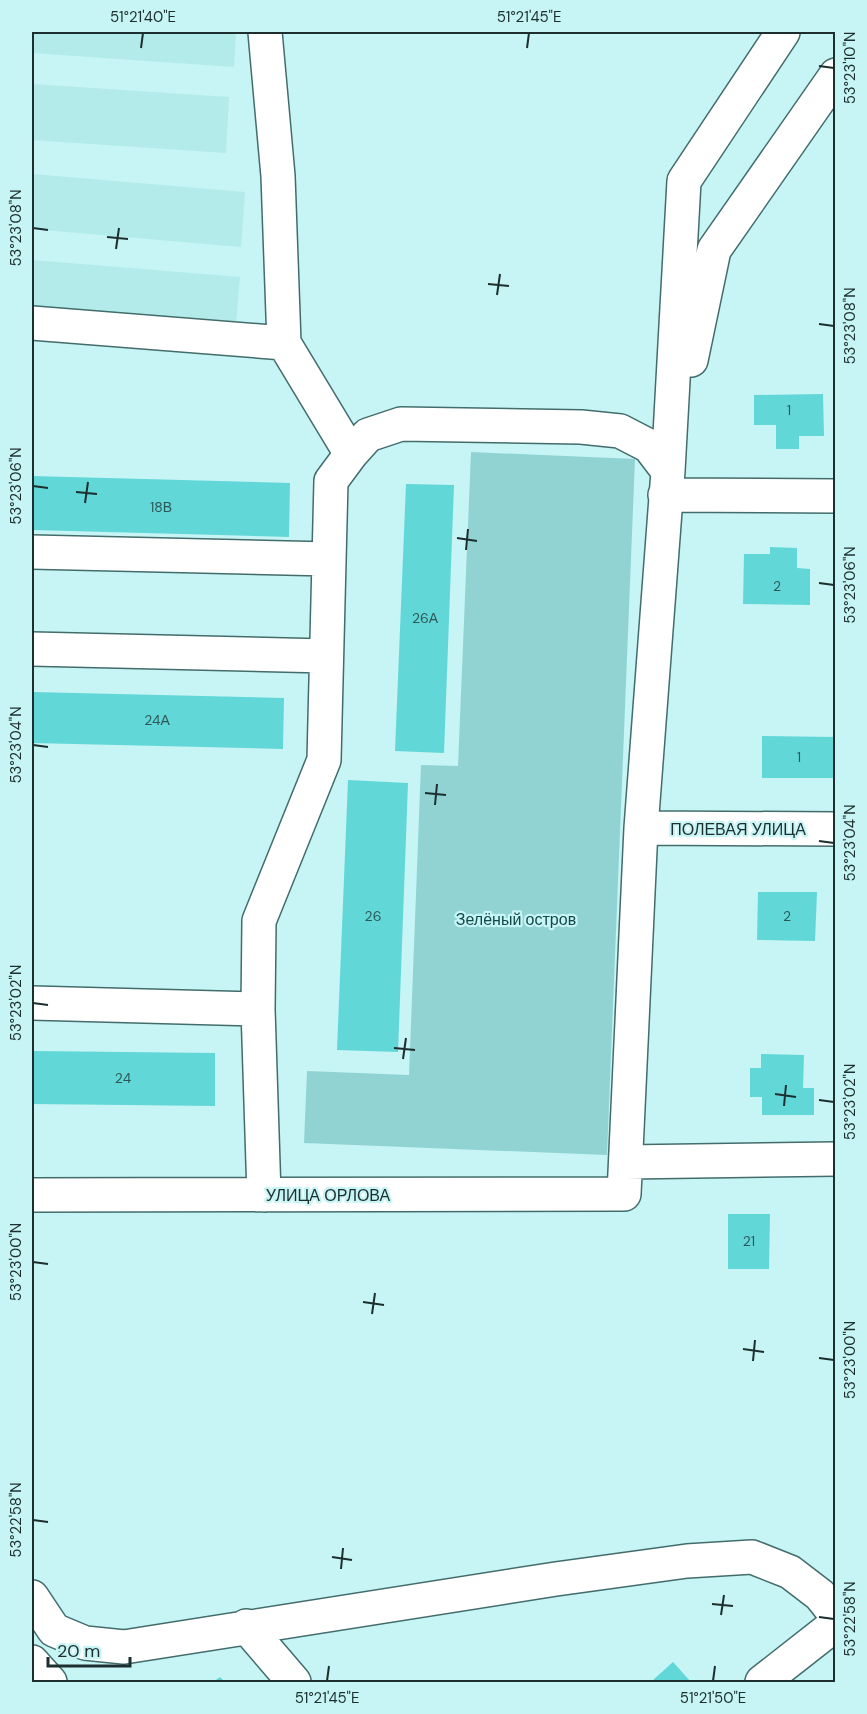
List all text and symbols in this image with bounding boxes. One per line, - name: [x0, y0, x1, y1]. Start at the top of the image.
- text: 51°21'40"E: [110, 7, 176, 27]
- text: 51°21'45"E: [497, 7, 561, 27]
- text: 53°23'10"N: [840, 32, 860, 104]
- text: 53°23'08"N: [6, 189, 26, 267]
- text: 53°23'08"N: [840, 287, 860, 365]
- house number: 1: [787, 401, 791, 419]
- text: 53°23'06"N: [6, 447, 26, 525]
- house number: 18В: [150, 498, 172, 516]
- text: 53°23'06"N: [840, 546, 860, 624]
- house number: 2: [773, 577, 781, 595]
- house number: 26А: [412, 609, 439, 627]
- text: 53°23'04"N: [6, 706, 26, 784]
- house number: 24А: [144, 711, 170, 729]
- house number: 1: [797, 748, 801, 766]
- text: 53°23'04"N: [840, 804, 860, 882]
- street label: ПОЛЕВАЯ УЛИЦА: [670, 819, 806, 840]
- house number: 26: [365, 907, 381, 925]
- house number: 2: [783, 907, 791, 925]
- park label: Зелёный остров: [456, 909, 576, 930]
- text: 53°23'02"N: [6, 965, 26, 1041]
- text: 53°23'02"N: [840, 1064, 860, 1140]
- house number: 24: [115, 1069, 132, 1087]
- street label: УЛИЦА ОРЛОВА: [266, 1185, 391, 1206]
- text: 53°23'00"N: [6, 1223, 26, 1301]
- house number: 21: [743, 1232, 755, 1250]
- text: 53°23'00"N: [840, 1321, 860, 1399]
- text: 53°22'58"N: [6, 1482, 26, 1558]
- text: 53°22'58"N: [840, 1581, 860, 1657]
- scale bar: [48, 1630, 130, 1668]
- text: 20 m: [57, 1639, 100, 1663]
- text: 51°21'45"E: [295, 1688, 359, 1708]
- text: 51°21'50"E: [680, 1688, 746, 1708]

